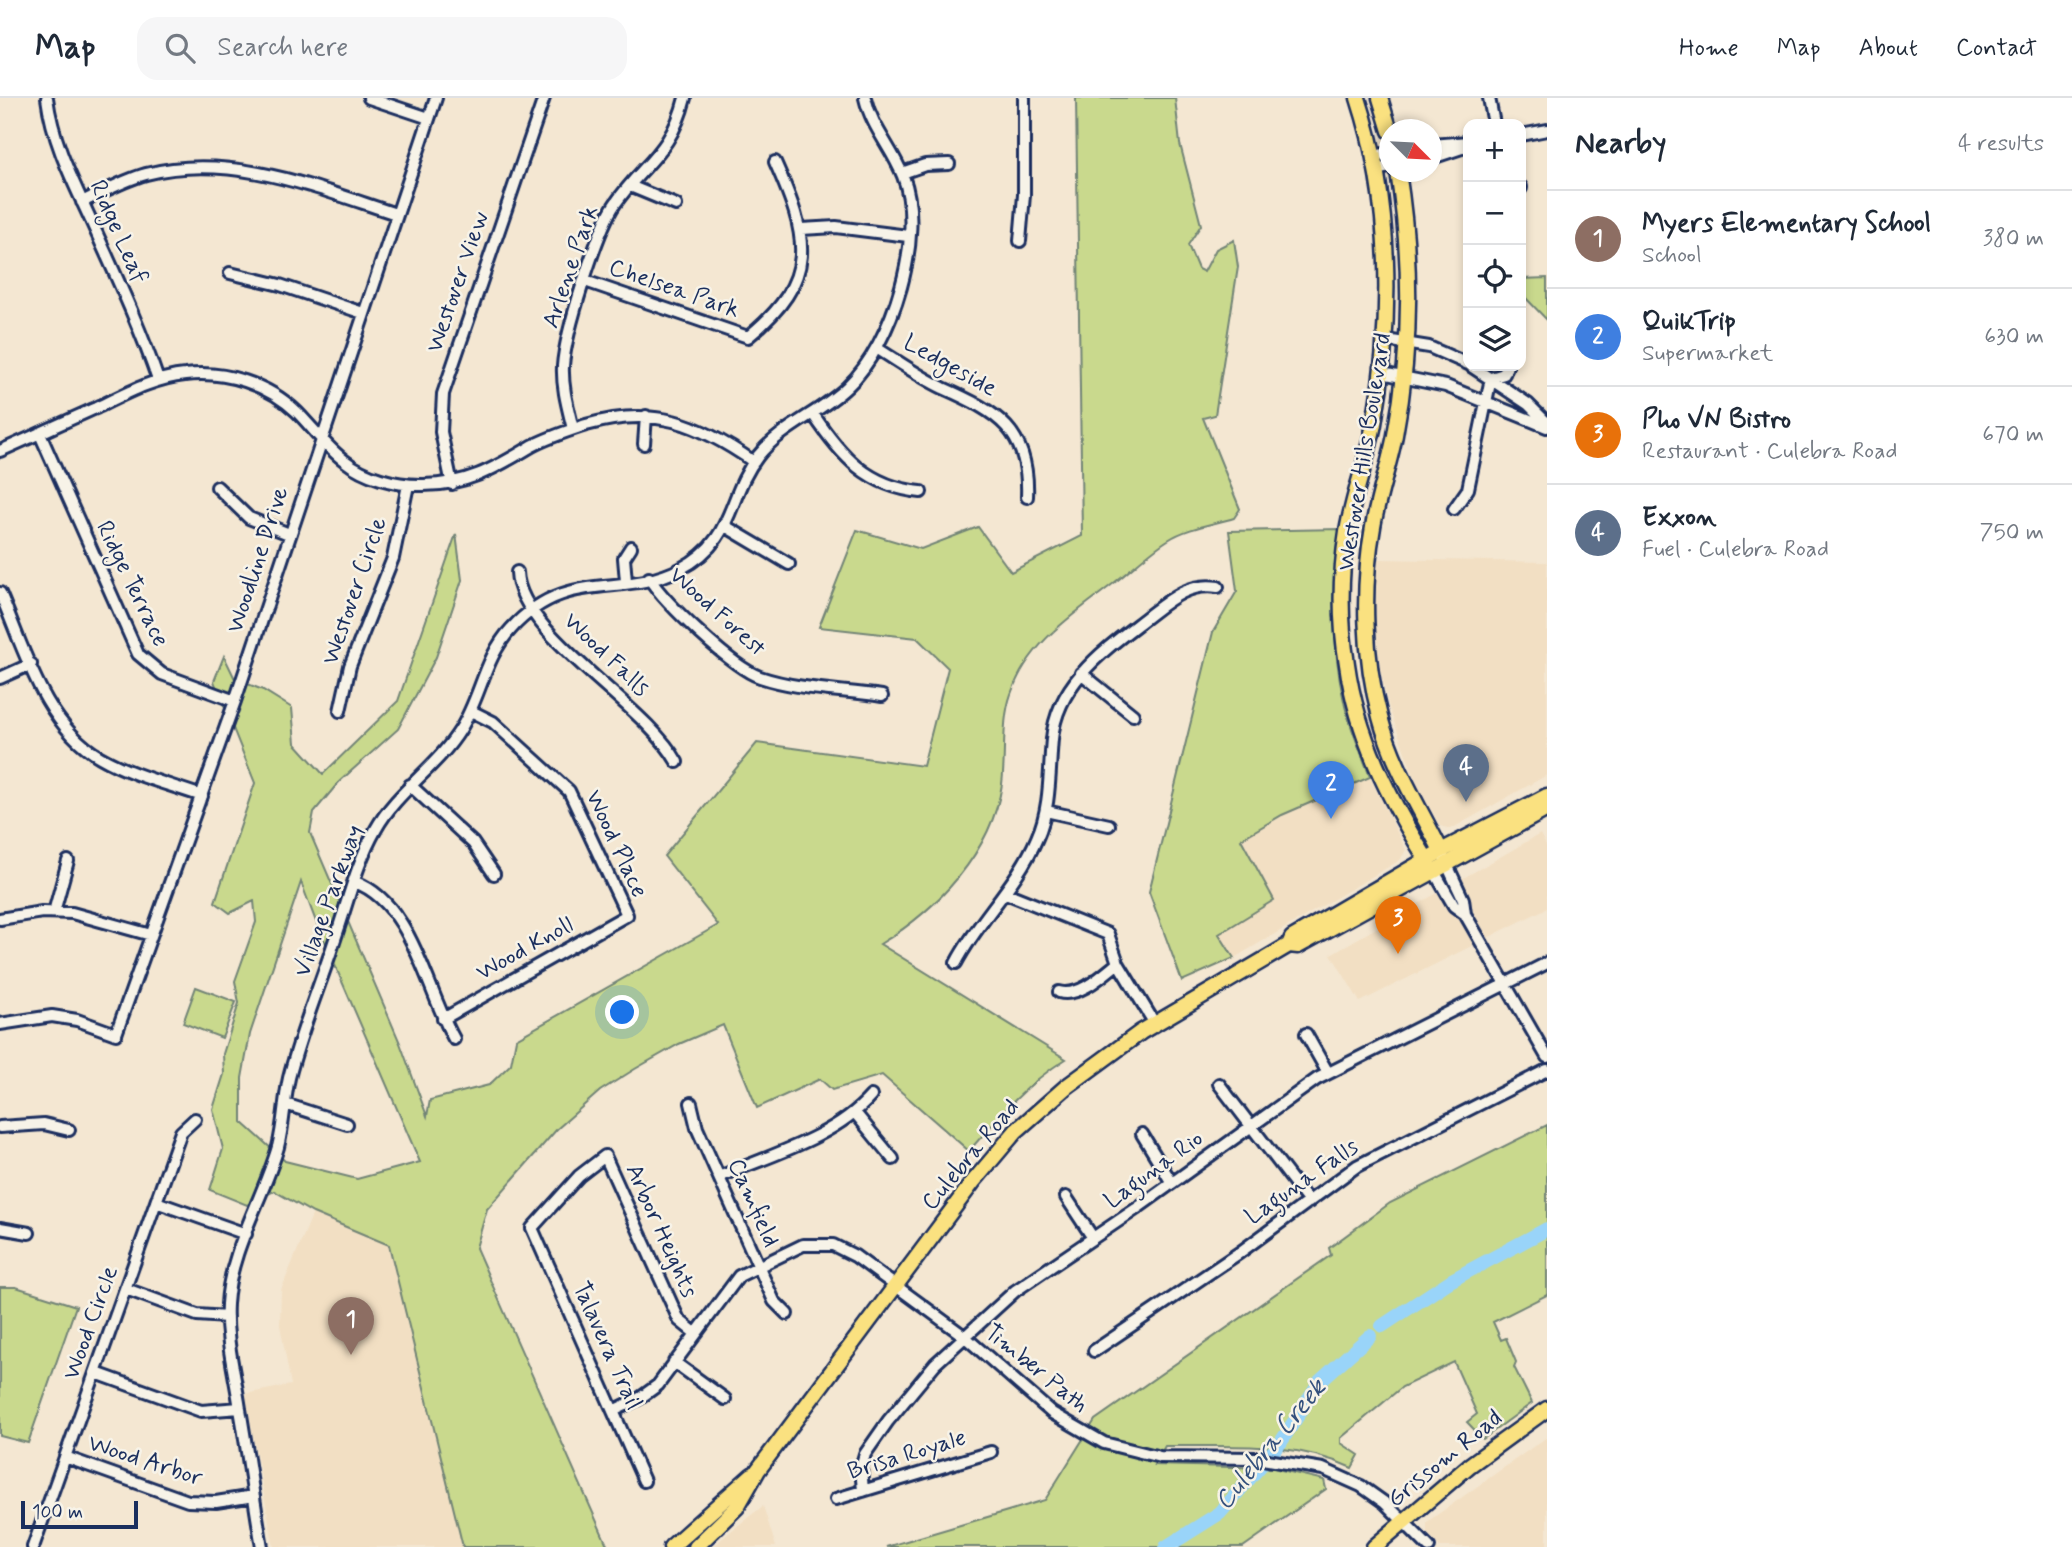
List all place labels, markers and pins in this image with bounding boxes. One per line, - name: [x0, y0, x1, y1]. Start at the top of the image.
- pin: 4: [1443, 744, 1489, 802]
- pin: 2: [1308, 761, 1354, 819]
- pin: 3: [1375, 896, 1421, 954]
- pin: 1: [328, 1297, 374, 1355]

